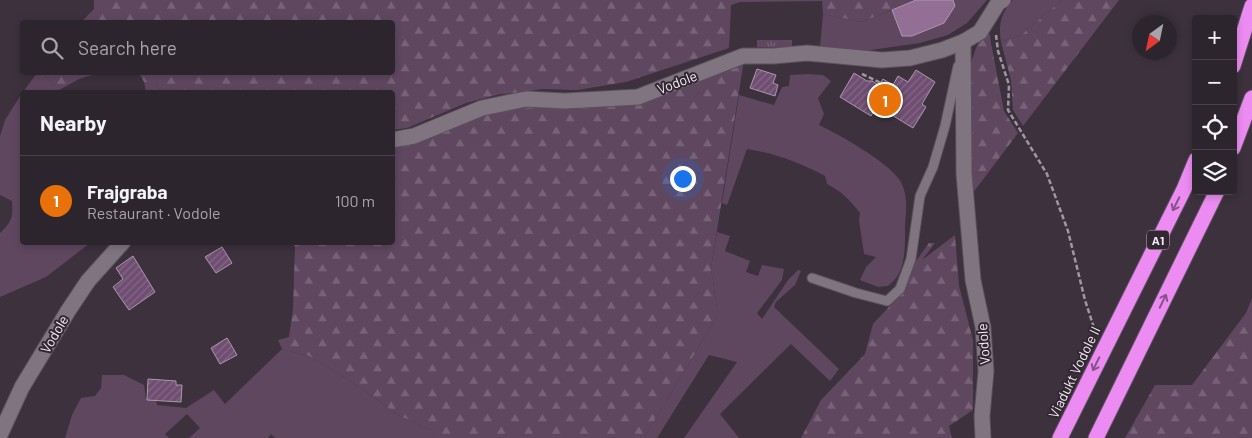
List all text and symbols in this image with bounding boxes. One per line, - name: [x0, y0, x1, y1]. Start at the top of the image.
- north arrow: [1132, 15, 1177, 60]
- map controls: [1192, 15, 1237, 195]
- button: +: [1192, 15, 1237, 60]
- search box: [20, 20, 395, 75]
- icon: search: [38, 34, 66, 62]
- text: Search here: [78, 36, 177, 59]
- button: −: [1192, 60, 1237, 105]
- street label: Vodole: [655, 67, 699, 97]
- pin: 1: [869, 81, 901, 119]
- button: locate: [1192, 105, 1237, 150]
- text: Nearby: [40, 110, 106, 135]
- button: layers: [1192, 150, 1237, 195]
- your location: [670, 166, 696, 192]
- text: Frajgraba: [87, 180, 168, 203]
- text: 1: [53, 191, 59, 210]
- text: 100 m: [335, 191, 375, 210]
- one-way arrow: [1171, 196, 1180, 211]
- text: Restaurant · Vodole: [87, 203, 221, 222]
- road number: A1: [1147, 230, 1169, 250]
- one-way arrow: [1159, 294, 1169, 309]
- street label: Vodole: [36, 312, 72, 356]
- street label: Vodole: [973, 323, 993, 365]
- street label: Viadukt Vodole II: [1044, 323, 1104, 421]
- one-way arrow: [1091, 356, 1101, 371]

